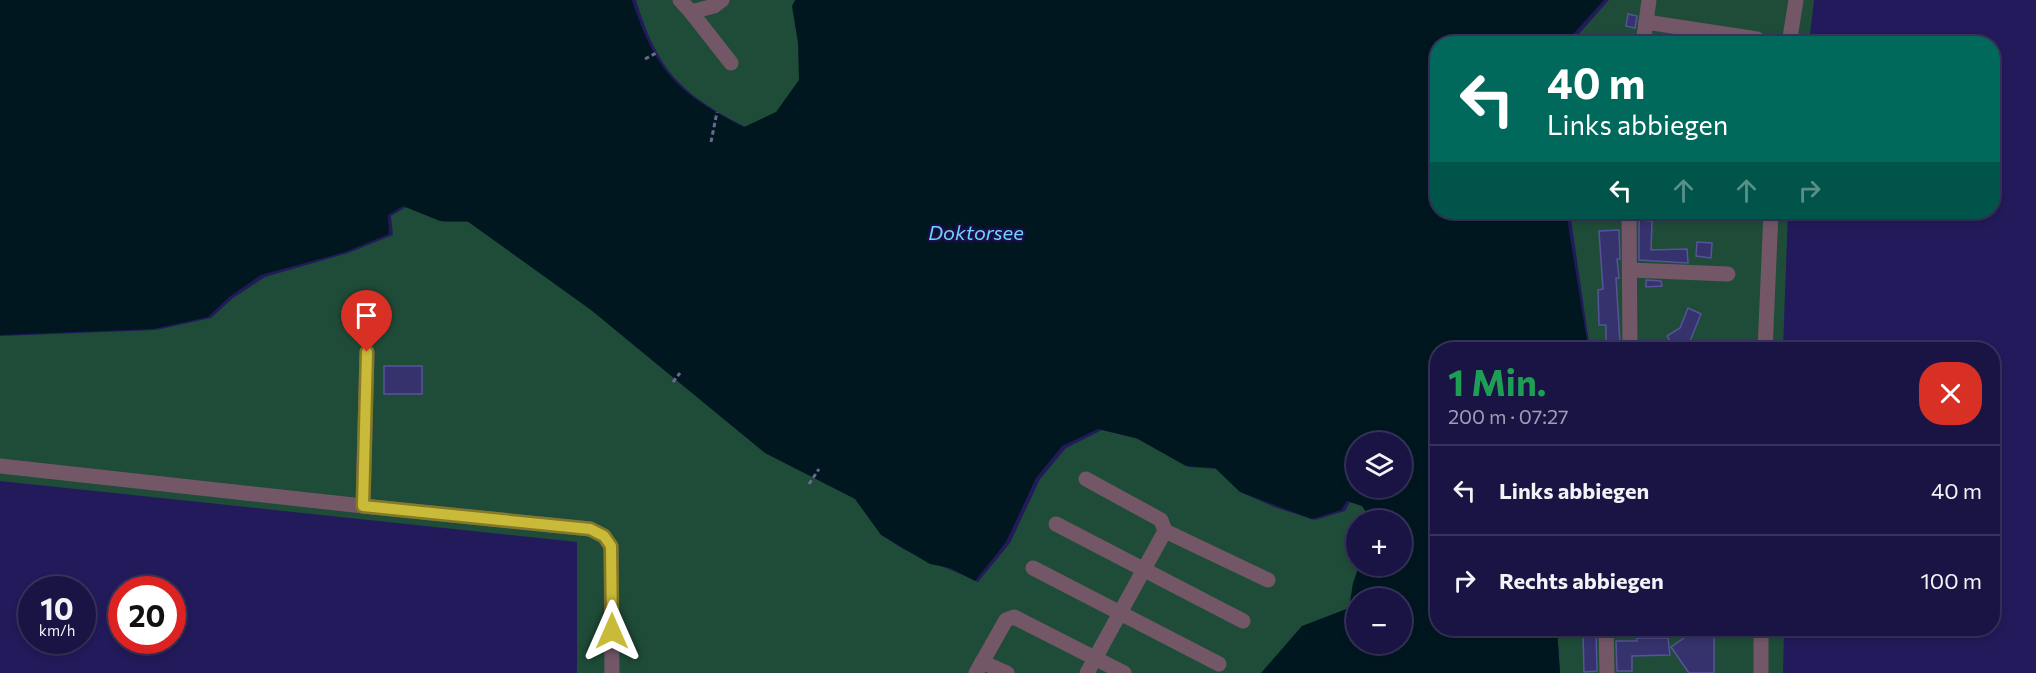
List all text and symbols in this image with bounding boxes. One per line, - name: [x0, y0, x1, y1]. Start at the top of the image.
- text: 40 m: [1547, 56, 1645, 108]
- icon: left: [1448, 60, 1526, 138]
- text: Links abbiegen: [1547, 108, 1728, 141]
- icon: left: [1604, 174, 1637, 207]
- icon: ahead: [1667, 174, 1700, 207]
- icon: ahead: [1730, 174, 1763, 207]
- icon: right: [1793, 174, 1826, 207]
- water label: Doktorsee: [928, 220, 1024, 244]
- pin: [341, 290, 392, 352]
- icon: arrive: [350, 299, 383, 332]
- text: 1 Min.: [1448, 359, 1546, 403]
- button: close: [1919, 362, 1982, 425]
- text: 200 m · 07:27: [1448, 404, 1569, 428]
- map controls: [1346, 432, 1412, 654]
- button: layers: [1346, 432, 1412, 498]
- icon: left: [1448, 474, 1481, 507]
- text: Links abbiegen: [1499, 477, 1649, 504]
- text: 40 m: [1931, 477, 1982, 504]
- button: +: [1346, 510, 1412, 576]
- icon: right: [1448, 564, 1481, 597]
- text: Rechts abbiegen: [1499, 567, 1664, 594]
- text: 100 m: [1920, 567, 1982, 594]
- speed limit sign: 20: [108, 576, 186, 654]
- button: −: [1346, 588, 1412, 654]
- text: 10: [40, 589, 74, 626]
- position arrow: [580, 599, 644, 663]
- text: km/h: [39, 621, 75, 639]

